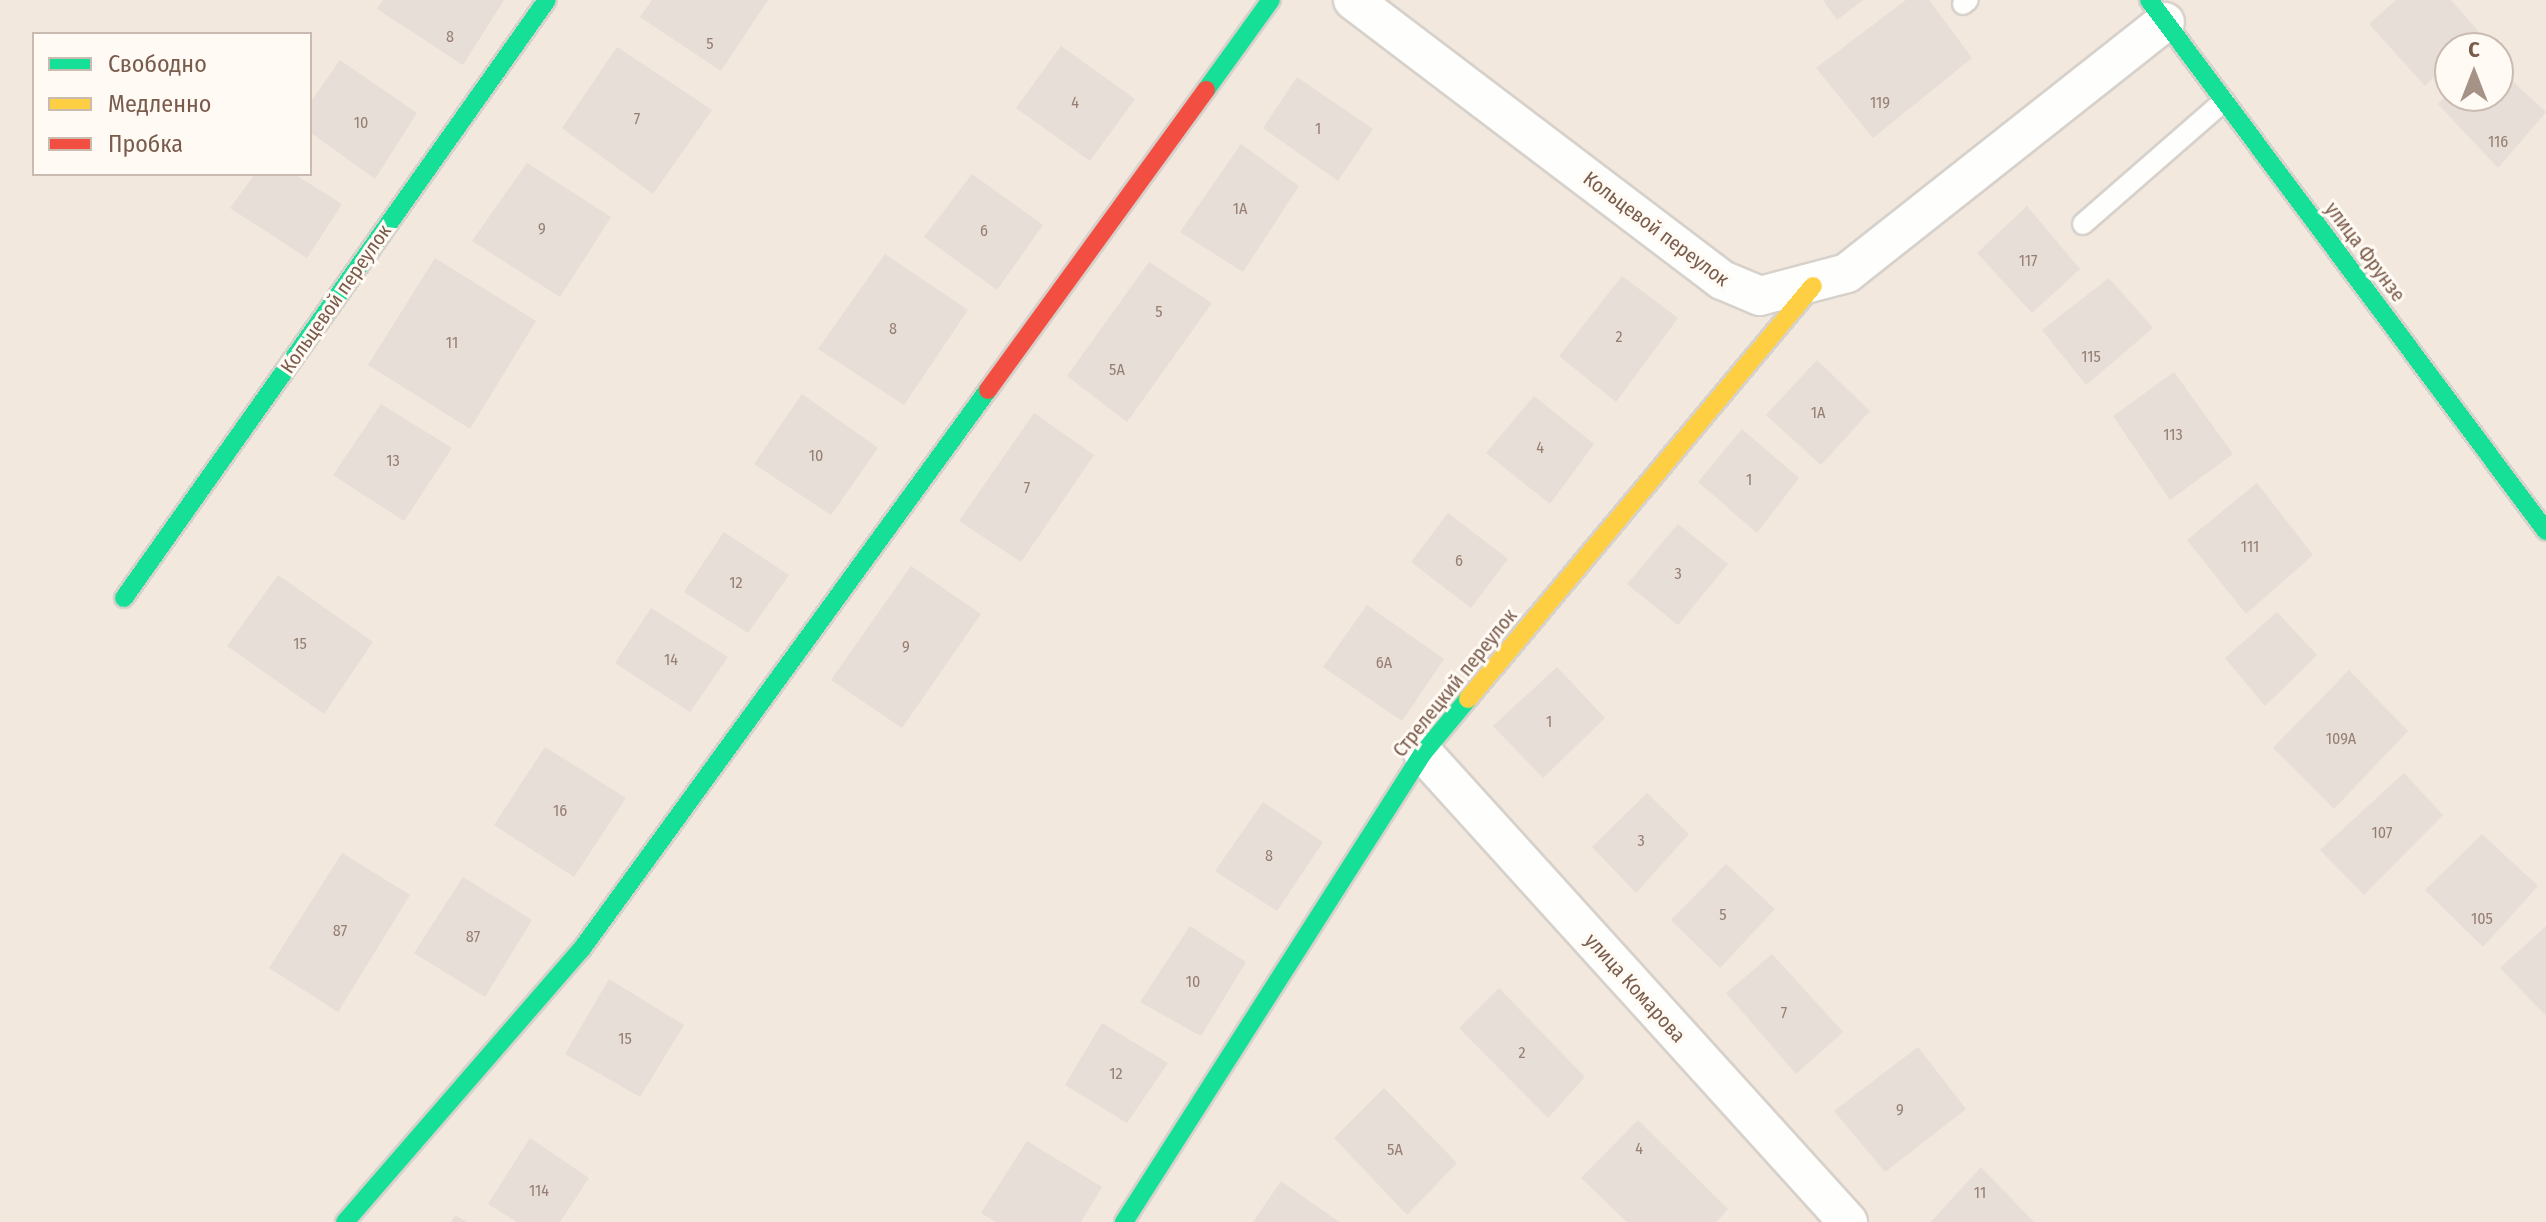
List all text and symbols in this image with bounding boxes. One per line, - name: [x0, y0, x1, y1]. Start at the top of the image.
- house number: 8: [446, 27, 454, 47]
- legend: [32, 32, 312, 176]
- north arrow: [2434, 32, 2514, 112]
- house number: 5: [706, 34, 714, 54]
- text: С: [2468, 36, 2480, 63]
- text: Свободно: [108, 50, 207, 78]
- text: Медленно: [108, 90, 211, 118]
- house number: 4: [1071, 93, 1079, 113]
- house number: 119: [1870, 93, 1890, 113]
- house number: 7: [634, 109, 640, 129]
- house number: 10: [354, 113, 368, 133]
- house number: 1: [1315, 119, 1321, 139]
- text: Пробка: [108, 130, 183, 158]
- house number: 116: [2488, 132, 2508, 152]
- street label: Кольцевой переулок: [1578, 166, 1734, 292]
- street label: улица Фрунзе: [2320, 198, 2410, 306]
- house number: 1А: [1233, 199, 1247, 219]
- house number: 9: [538, 219, 546, 239]
- street label: Кольцевой переулок: [276, 220, 396, 378]
- house number: 6: [980, 221, 988, 241]
- house number: 117: [2019, 251, 2037, 271]
- house number: 5: [1155, 302, 1163, 322]
- house number: 8: [889, 319, 897, 339]
- house number: 2: [1615, 327, 1623, 347]
- house number: 11: [446, 333, 458, 353]
- house number: 115: [2081, 347, 2101, 367]
- house number: 5А: [1109, 360, 1125, 380]
- house number: 1А: [1811, 403, 1825, 423]
- house number: 113: [2163, 425, 2183, 445]
- house number: 4: [1536, 438, 1544, 458]
- house number: 10: [809, 446, 823, 466]
- house number: 13: [386, 451, 400, 471]
- house number: 1: [1746, 470, 1752, 490]
- house number: 7: [1024, 478, 1030, 498]
- house number: 111: [2241, 537, 2259, 557]
- house number: 6: [1455, 551, 1463, 571]
- house number: 3: [1674, 564, 1682, 584]
- house number: 12: [729, 573, 743, 593]
- street label: Стрелецкий переулок: [1388, 604, 1522, 762]
- house number: 15: [293, 634, 307, 654]
- house number: 9: [902, 637, 910, 657]
- house number: 14: [664, 650, 678, 670]
- house number: 6А: [1376, 653, 1392, 673]
- house number: 1: [1546, 712, 1552, 732]
- house number: 109А: [2326, 729, 2356, 749]
- house number: 16: [553, 801, 567, 821]
- house number: 107: [2372, 823, 2392, 843]
- house number: 3: [1637, 831, 1645, 851]
- house number: 8: [1265, 846, 1273, 866]
- house number: 5: [1719, 905, 1727, 925]
- house number: 105: [2471, 909, 2493, 929]
- house number: 87: [333, 921, 347, 941]
- house number: 87: [466, 927, 480, 947]
- street label: улица Комарова: [1580, 929, 1690, 1047]
- house number: 10: [1186, 972, 1200, 992]
- house number: 7: [1781, 1003, 1787, 1023]
- house number: 15: [618, 1029, 632, 1049]
- house number: 2: [1518, 1043, 1526, 1063]
- house number: 12: [1109, 1064, 1123, 1084]
- house number: 9: [1896, 1100, 1904, 1120]
- house number: 4: [1635, 1139, 1643, 1159]
- house number: 5А: [1387, 1140, 1403, 1160]
- house number: 114: [529, 1181, 549, 1201]
- house number: 11: [1974, 1183, 1986, 1203]

